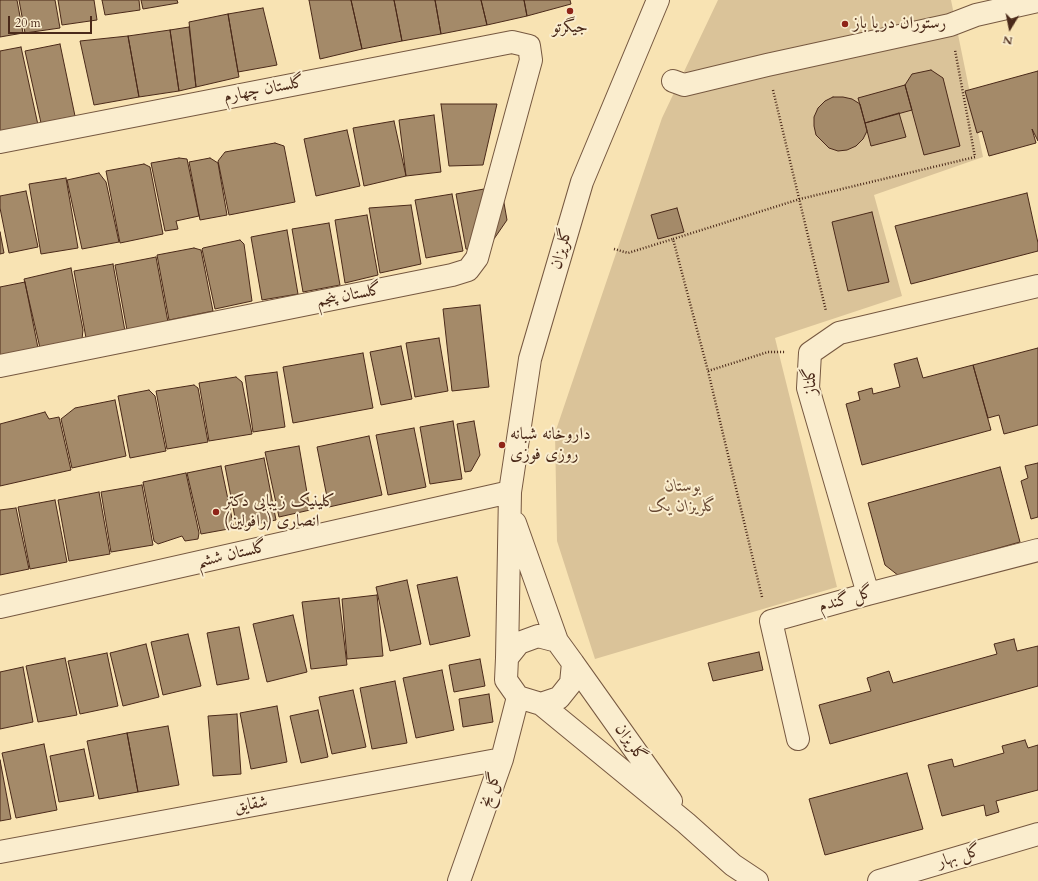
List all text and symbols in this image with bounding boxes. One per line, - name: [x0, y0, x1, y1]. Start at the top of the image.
- marker: جیگرتو: [565, 6, 575, 16]
- scale bar: [10, 8, 94, 34]
- north arrow: [990, 8, 1030, 48]
- place label: رستوران دریا باز: [853, 14, 946, 34]
- text: 20 m: [15, 15, 41, 31]
- place label: جیگرتو: [552, 18, 588, 38]
- marker: رستوران دریا باز: [840, 19, 850, 29]
- text: N: [1002, 32, 1014, 49]
- street label: گلستان چهارم: [222, 72, 306, 108]
- street label: گلریزان: [546, 226, 578, 272]
- street label: گلستان پنجم: [315, 280, 383, 312]
- street label: گلناز: [800, 366, 822, 396]
- place label: داروخانه شبانه روزی فوزی: [510, 425, 591, 465]
- marker: داروخانه شبانه روزی فوزی: [497, 440, 507, 450]
- park label: بوستان گلریزان یک: [648, 477, 718, 517]
- place label: کلینیک زیبایی دکتر انصاری (رافولین): [224, 492, 335, 532]
- marker: کلینیک زیبایی دکتر انصاری (رافولین): [211, 507, 221, 517]
- street label: گلستان ششم: [195, 537, 269, 573]
- street label: گل گندم: [816, 583, 876, 617]
- street label: گلریزان: [610, 720, 650, 766]
- street label: گل یخ: [476, 770, 506, 810]
- street label: شقایق: [233, 792, 269, 818]
- street label: گل بهار: [935, 841, 983, 873]

